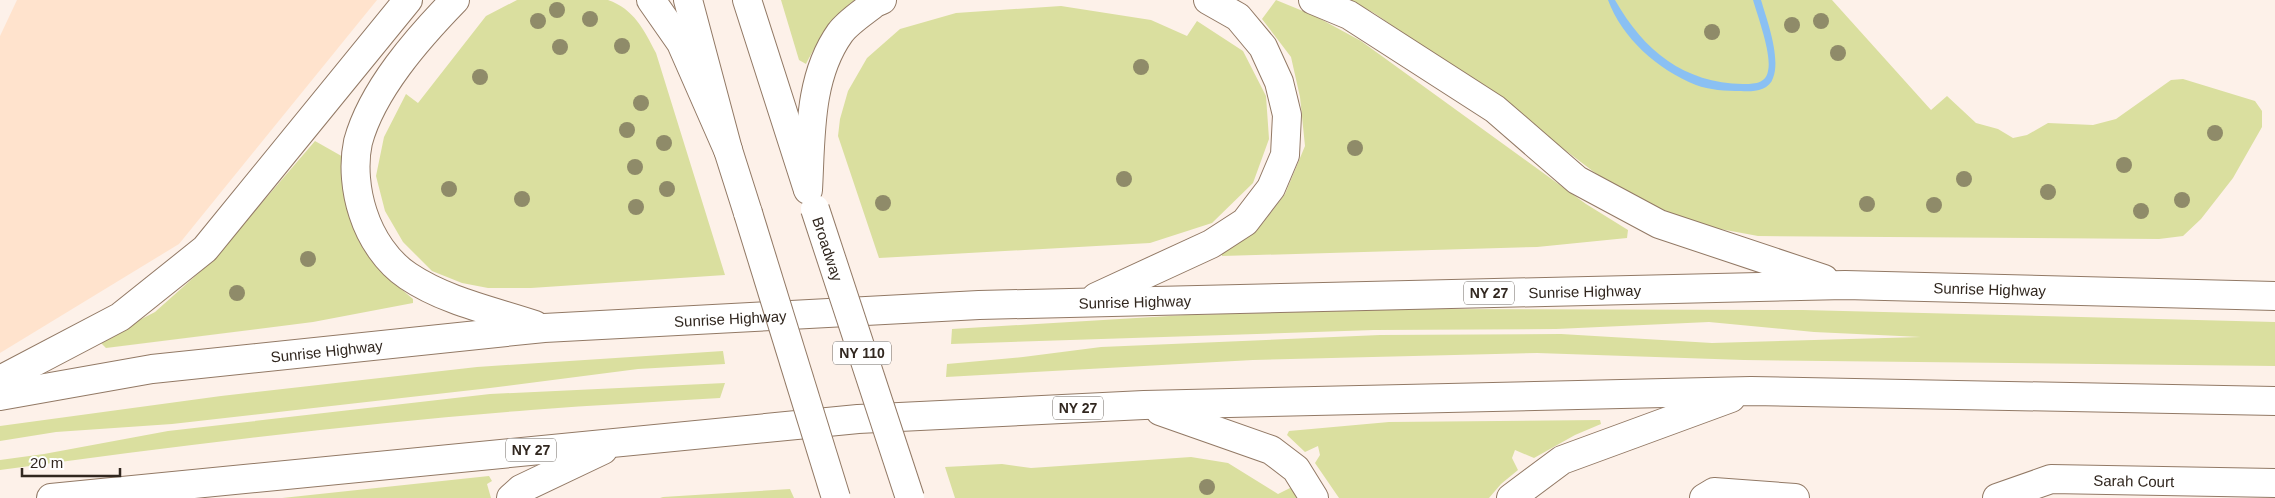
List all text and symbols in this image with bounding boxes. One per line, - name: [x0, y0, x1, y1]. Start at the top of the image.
- street label: Broadway: [810, 215, 847, 284]
- street label: Sunrise Highway: [1933, 279, 2047, 299]
- street label: Sunrise Highway: [1528, 281, 1642, 301]
- road number: NY 27: [1464, 282, 1514, 304]
- street label: Sunrise Highway: [1078, 292, 1192, 311]
- street label: Sunrise Highway: [674, 307, 787, 330]
- street label: Sunrise Highway: [270, 336, 384, 365]
- road number: NY 110: [833, 342, 891, 364]
- road number: NY 27: [1053, 396, 1103, 419]
- road number: NY 27: [506, 438, 556, 462]
- scale bar: [22, 446, 120, 478]
- text: 20 m: [30, 454, 63, 471]
- street label: Sarah Court: [2093, 471, 2175, 490]

